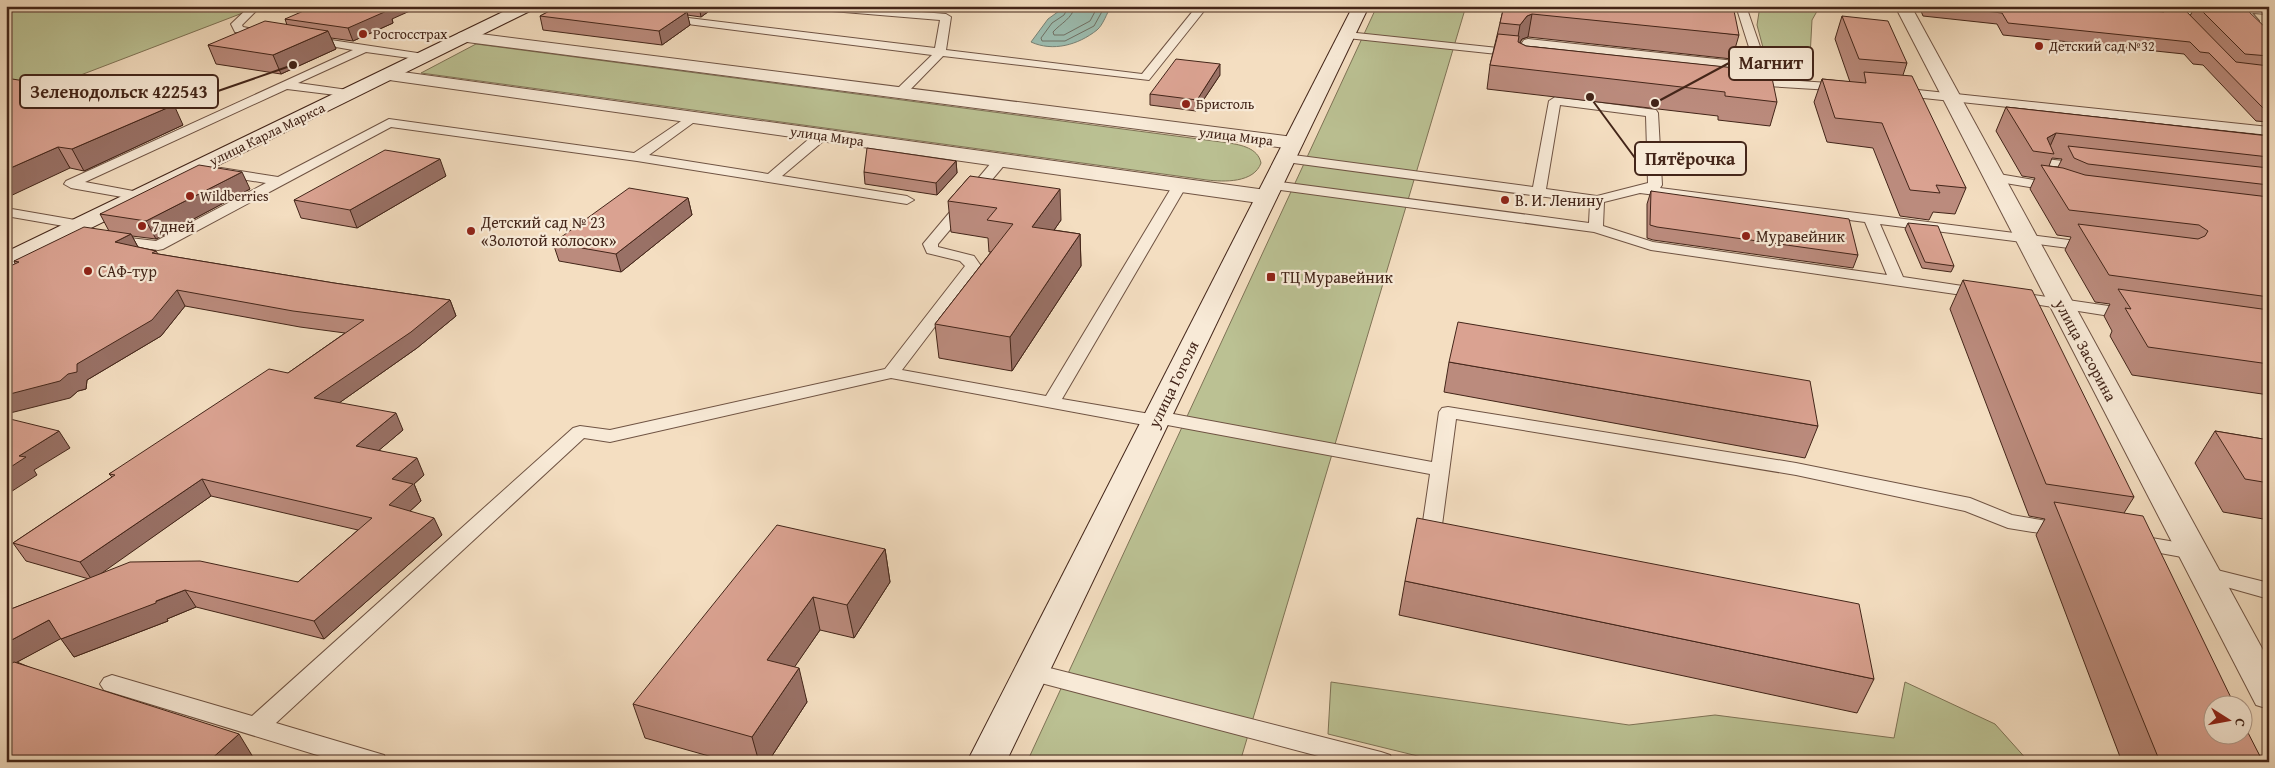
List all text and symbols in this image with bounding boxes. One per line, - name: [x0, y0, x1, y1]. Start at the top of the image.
- place label: Росгосстрах: [373, 24, 448, 44]
- marker: Росгосстрах: [357, 28, 369, 40]
- place label: Детский сад №32: [2048, 36, 2155, 56]
- marker: Детский сад №32: [2033, 40, 2045, 52]
- callout: Магнит: [1729, 47, 1813, 80]
- text: Магнит: [1739, 49, 1804, 76]
- callout: Зеленодольск 422543: [20, 75, 218, 108]
- text: Зеленодольск 422543: [30, 78, 208, 105]
- place label: Бристоль: [1196, 94, 1255, 114]
- street label: улица Карла Маркса: [205, 97, 329, 171]
- marker: Бристоль: [1180, 98, 1192, 110]
- street label: улица Мира: [788, 121, 866, 151]
- street label: улица Мира: [1197, 121, 1274, 150]
- callout: Пятёрочка: [1635, 142, 1746, 175]
- text: Пятёрочка: [1645, 145, 1736, 172]
- place label: Wildberries: [200, 186, 269, 206]
- place label: В. И. Ленину: [1515, 188, 1604, 212]
- marker: Wildberries: [184, 190, 196, 202]
- marker: В. И. Ленину: [1499, 194, 1511, 206]
- place label: Детский сад № 23 «Золотой колосок»: [480, 210, 616, 252]
- place label: 7дней: [152, 214, 195, 238]
- marker: 7дней: [136, 220, 148, 232]
- place label: Муравейник: [1756, 224, 1846, 248]
- marker: Детский сад № 23 «Золотой колосок»: [465, 225, 477, 237]
- marker: Муравейник: [1740, 230, 1752, 242]
- place label: САФ-тур: [98, 259, 157, 283]
- marker: САФ-тур: [82, 265, 94, 277]
- place label: ТЦ Муравейник: [1281, 265, 1393, 289]
- marker: ТЦ Муравейник: [1265, 271, 1277, 283]
- street label: улица Засорина: [2048, 294, 2123, 406]
- street label: улица Гоголя: [1141, 336, 1204, 433]
- north arrow: [2202, 696, 2252, 746]
- text: С: [2230, 717, 2251, 728]

